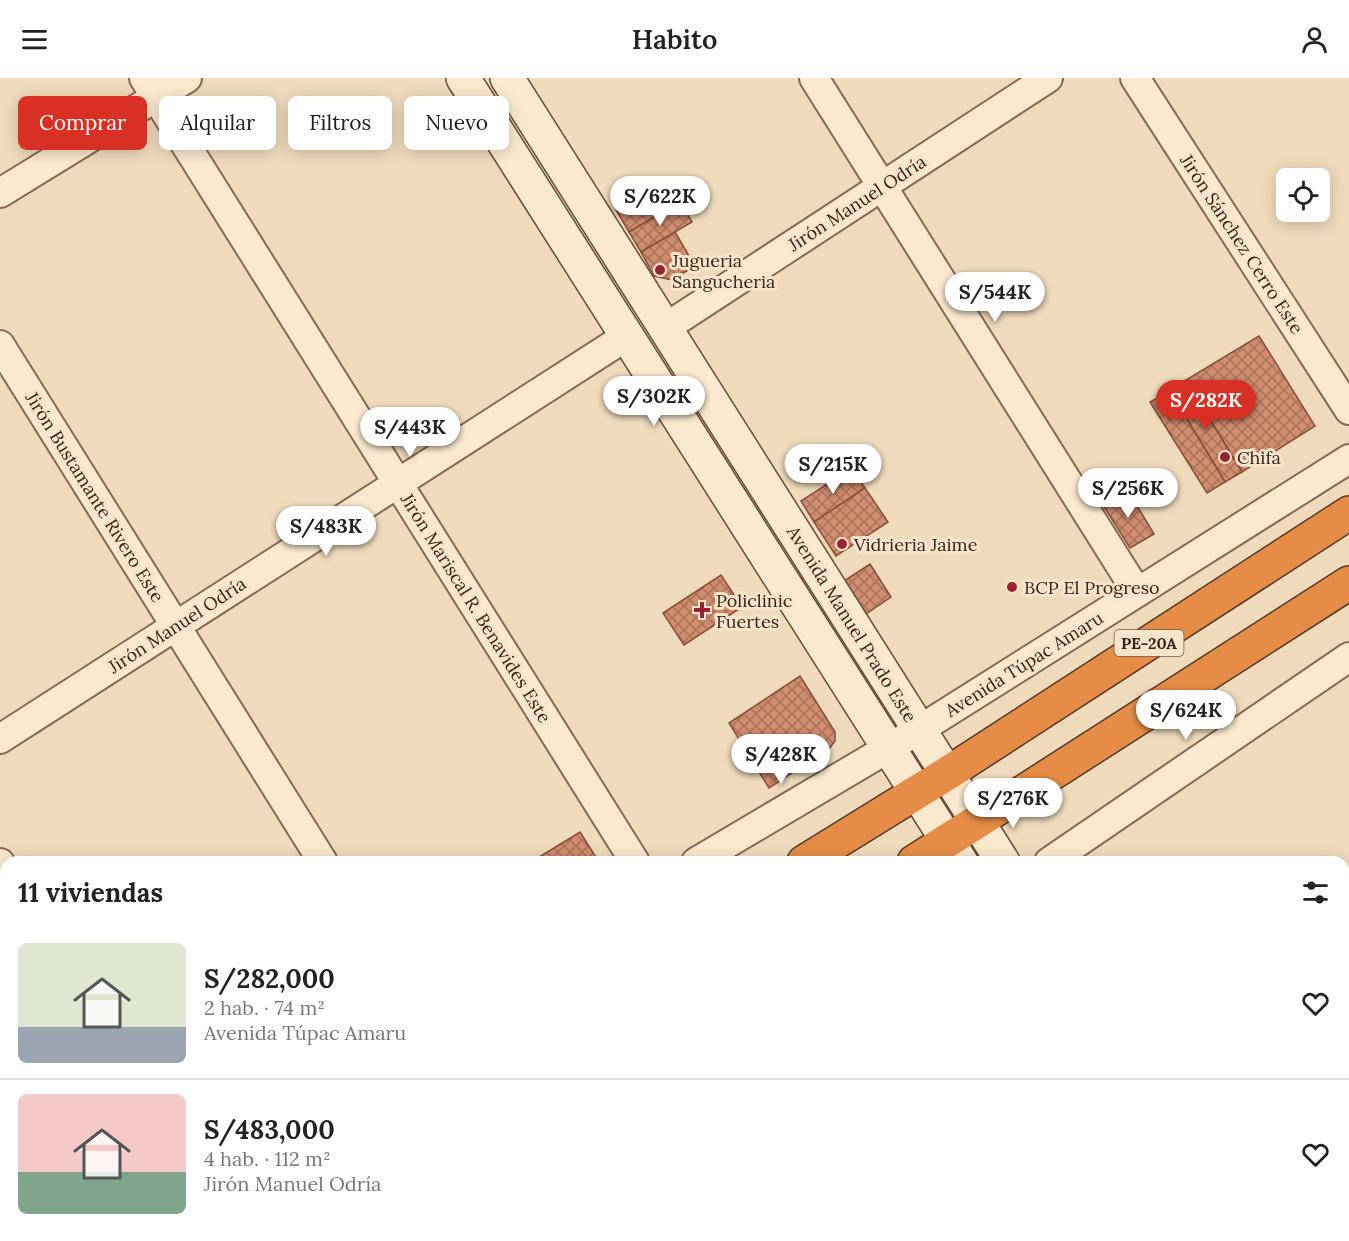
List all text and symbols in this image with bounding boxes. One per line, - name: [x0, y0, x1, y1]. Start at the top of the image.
- text: Habito: [632, 22, 717, 56]
- icon: menu: [18, 23, 51, 56]
- icon: person: [1298, 23, 1331, 56]
- chip: Comprar: [18, 96, 147, 150]
- chip: Alquilar: [159, 96, 276, 150]
- chip: Filtros: [288, 96, 392, 150]
- chip: Nuevo: [404, 96, 509, 150]
- street label: Jirón Sánchez Cerro Este: [1175, 149, 1309, 338]
- street label: Jirón Manuel Odría: [783, 150, 930, 257]
- map controls: [1276, 168, 1330, 222]
- button: locate: [1276, 168, 1330, 222]
- pin: S/622K: [611, 176, 709, 227]
- text: S/622K: [624, 183, 696, 208]
- place label: Jugueria Sangucheria: [671, 249, 775, 293]
- marker: Jugueria Sangucheria: [653, 263, 667, 277]
- pin: S/544K: [946, 272, 1044, 323]
- text: S/544K: [959, 279, 1031, 304]
- pin: S/302K: [605, 376, 703, 427]
- pin: S/282K: [1157, 380, 1255, 431]
- text: S/302K: [617, 383, 691, 408]
- street label: Jirón Bustamante Rivero Este: [20, 387, 170, 607]
- text: S/282K: [1170, 387, 1242, 412]
- pin: S/443K: [361, 407, 459, 458]
- text: S/443K: [374, 414, 446, 439]
- pin: S/215K: [784, 444, 882, 495]
- place label: Chifa: [1237, 446, 1281, 469]
- marker: Chifa: [1218, 450, 1232, 464]
- text: S/215K: [799, 451, 867, 476]
- pin: S/256K: [1079, 468, 1177, 519]
- text: S/256K: [1092, 475, 1164, 500]
- street label: Jirón Mariscal R. Benavides Este: [395, 488, 556, 727]
- pin: S/483K: [277, 506, 375, 557]
- text: S/483K: [290, 513, 362, 538]
- street label: Avenida Manuel Prado Este: [781, 521, 922, 727]
- place label: Vidrieria Jaime: [853, 533, 978, 556]
- marker: Vidrieria Jaime: [835, 537, 849, 551]
- street label: Jirón Manuel Odría: [103, 572, 250, 679]
- place label: BCP El Progreso: [1024, 576, 1160, 599]
- marker: BCP El Progreso: [1005, 580, 1019, 594]
- place label: Policlinic Fuertes: [716, 589, 792, 633]
- marker: Policlinic Fuertes: [693, 601, 711, 619]
- street label: Avenida Túpac Amaru: [940, 606, 1107, 722]
- road number: PE-20A: [1114, 630, 1184, 656]
- pin: S/624K: [1137, 690, 1235, 741]
- text: S/624K: [1150, 697, 1222, 722]
- pin: S/428K: [732, 734, 830, 785]
- text: S/428K: [745, 741, 817, 766]
- pin: S/276K: [964, 778, 1062, 829]
- text: S/276K: [978, 785, 1048, 810]
- text: 11 viviendas: [18, 876, 163, 909]
- icon: filters: [1299, 876, 1332, 909]
- text: S/282,000: [204, 962, 335, 995]
- icon: home: [66, 967, 138, 1039]
- icon: heart: [1299, 987, 1332, 1020]
- text: 2 hab. · 74 m²: [204, 995, 325, 1020]
- text: Avenida Túpac Amaru: [204, 1020, 406, 1045]
- text: S/483,000: [204, 1113, 335, 1146]
- icon: home: [66, 1118, 138, 1190]
- icon: heart: [1299, 1138, 1332, 1171]
- text: 4 hab. · 112 m²: [204, 1146, 331, 1171]
- text: Jirón Manuel Odría: [204, 1171, 381, 1196]

